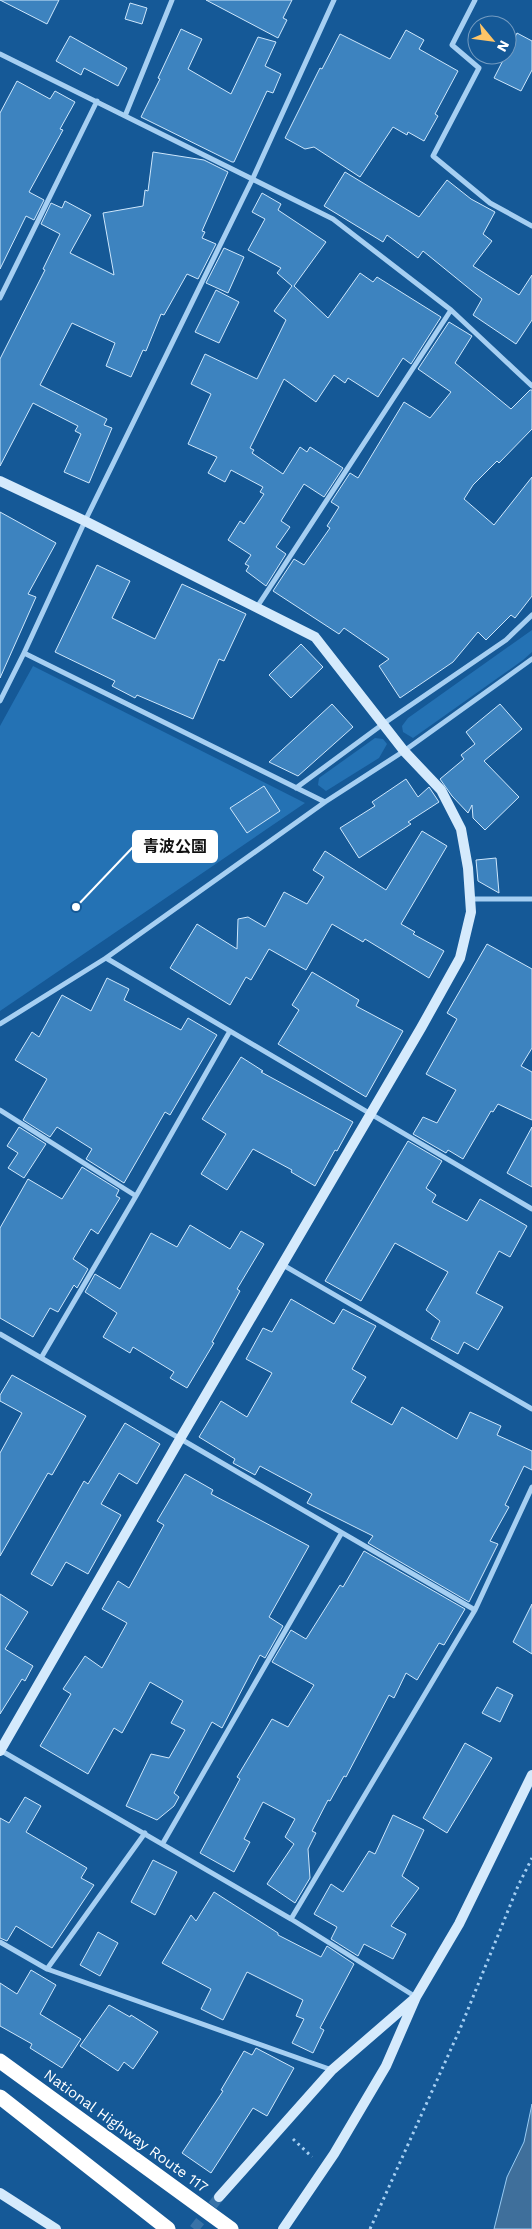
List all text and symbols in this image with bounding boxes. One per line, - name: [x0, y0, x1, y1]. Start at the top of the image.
- north arrow: [467, 15, 517, 65]
- text: N: [494, 38, 513, 55]
- callout: 青波公園: [133, 831, 217, 862]
- text: 青波公園: [143, 837, 207, 856]
- street label: National Highway Route 117: [41, 2065, 211, 2197]

